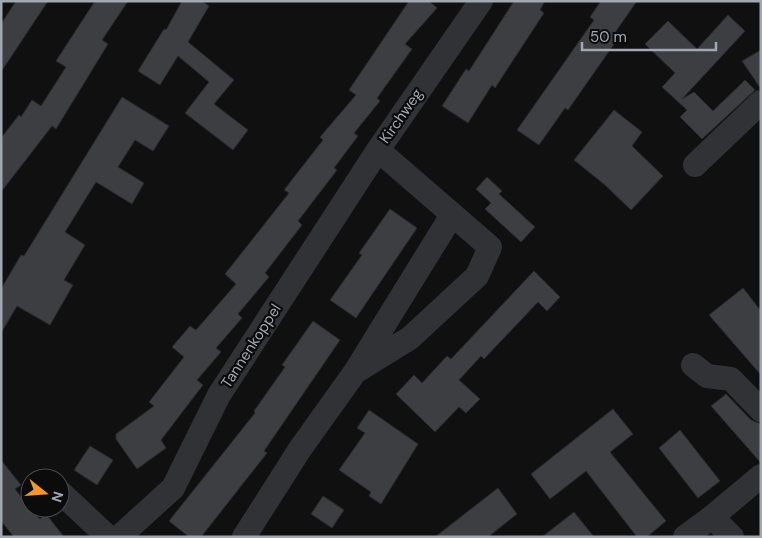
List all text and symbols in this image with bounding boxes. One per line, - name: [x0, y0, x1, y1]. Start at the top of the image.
- scale bar: [582, 20, 716, 52]
- text: 50 m: [590, 27, 627, 47]
- street label: Kirchweg: [375, 85, 427, 147]
- street label: Tannenkoppel: [216, 300, 286, 392]
- north arrow: [20, 468, 70, 518]
- text: N: [47, 489, 68, 504]

